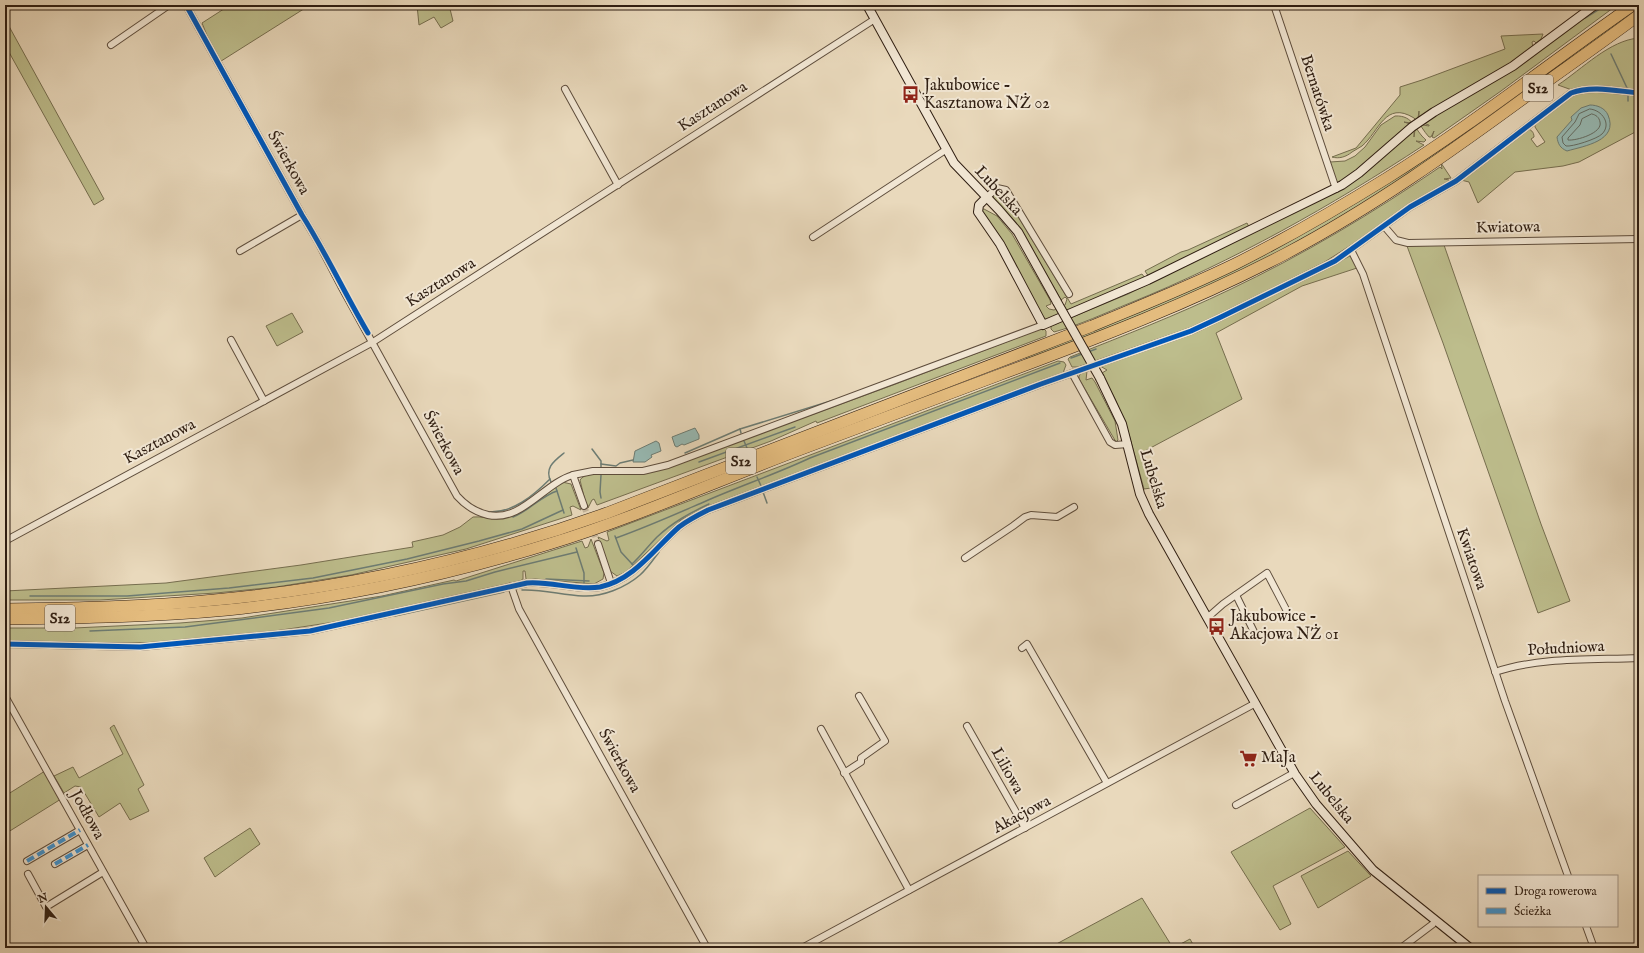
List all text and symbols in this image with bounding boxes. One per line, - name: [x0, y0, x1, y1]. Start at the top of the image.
- street label: Bernatówka: [1295, 52, 1339, 134]
- road number: S12: [1523, 75, 1553, 101]
- place label: Jakubowice - Kasztanowa NŻ 02: [922, 76, 1050, 114]
- street label: Kasztanowa: [675, 77, 751, 137]
- bus stop icon: Jakubowice - Kasztanowa NŻ 02: [901, 85, 921, 105]
- street label: Świerkowa: [262, 126, 316, 199]
- street label: Lubelska: [970, 162, 1026, 220]
- street label: Kwiatowa: [1476, 217, 1540, 239]
- street label: Kasztanowa: [402, 254, 480, 312]
- street label: Świerkowa: [418, 406, 470, 479]
- street label: Kasztanowa: [121, 415, 199, 469]
- street label: Lubelska: [1135, 447, 1172, 511]
- road number: S12: [726, 448, 756, 474]
- street label: Kwiatowa: [1451, 525, 1491, 593]
- road number: S12: [45, 605, 75, 631]
- place label: Jakubowice - Akacjowa NŻ 01: [1228, 607, 1339, 645]
- bus stop icon: Jakubowice - Akacjowa NŻ 01: [1207, 616, 1227, 636]
- street label: Południowa: [1527, 637, 1605, 661]
- street label: Świerkowa: [593, 724, 647, 797]
- street label: Liliowa: [986, 744, 1028, 798]
- supermarket icon: MaJa: [1238, 748, 1258, 768]
- place label: MaJa: [1261, 748, 1296, 768]
- street label: Lubelska: [1304, 768, 1358, 828]
- street label: Jodłowa: [64, 785, 109, 843]
- street label: Akacjowa: [989, 791, 1055, 839]
- legend: [1478, 875, 1618, 927]
- text: Droga rowerowa: [1514, 884, 1598, 899]
- north arrow: [26, 887, 66, 927]
- text: N: [35, 890, 50, 907]
- text: Ścieżka: [1514, 903, 1552, 919]

